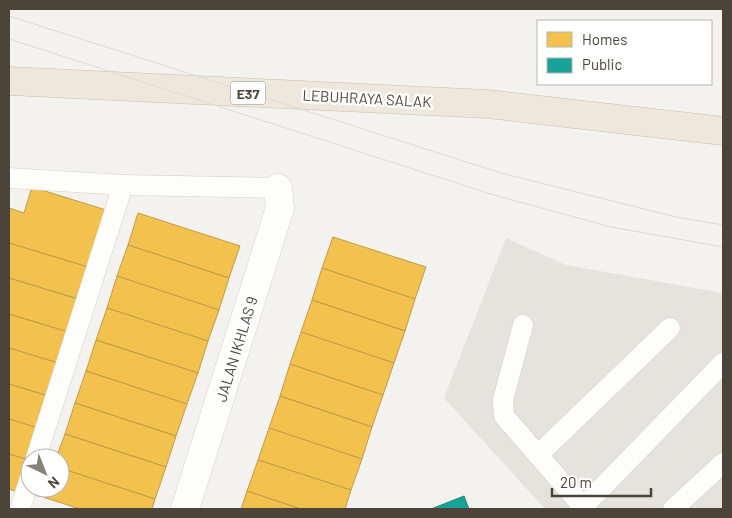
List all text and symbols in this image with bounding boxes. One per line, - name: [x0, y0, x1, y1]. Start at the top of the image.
- legend: [537, 20, 712, 85]
- text: Homes: [582, 30, 627, 48]
- text: Public: [582, 55, 622, 73]
- road number: E37: [230, 82, 266, 105]
- street label: LEBUHRAYA SALAK: [302, 86, 432, 110]
- street label: JALAN IKHLAS 9: [211, 294, 261, 404]
- north arrow: [20, 448, 70, 498]
- scale bar: [552, 466, 651, 498]
- text: N: [45, 473, 63, 492]
- text: 20 m: [560, 473, 592, 491]

